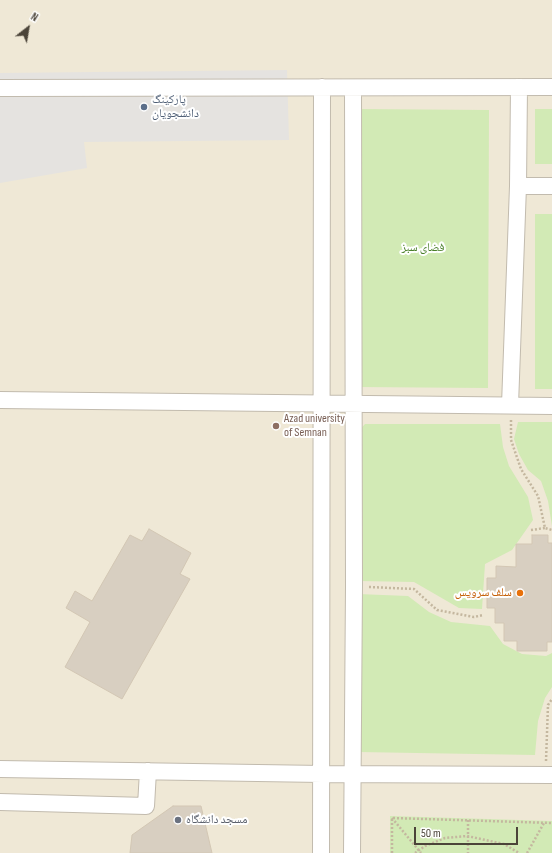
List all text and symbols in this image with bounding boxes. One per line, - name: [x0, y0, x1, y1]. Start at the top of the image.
- north arrow: [8, 8, 48, 48]
- text: N: [29, 10, 40, 24]
- place label: پارکینگ دانشجویان: [152, 93, 199, 121]
- marker: پارکینگ دانشجویان: [139, 102, 149, 112]
- park label: فضای سبز: [402, 241, 444, 255]
- place label: Azad university of Semnan: [284, 412, 345, 440]
- marker: Azad university of Semnan: [271, 421, 281, 431]
- place label: سلف سرویس: [455, 586, 512, 600]
- marker: سلف سرویس: [515, 588, 525, 598]
- place label: مسجد دانشگاه: [186, 813, 248, 827]
- marker: مسجد دانشگاه: [173, 815, 183, 825]
- scale bar: [416, 819, 520, 845]
- text: 50 m: [421, 826, 441, 841]

